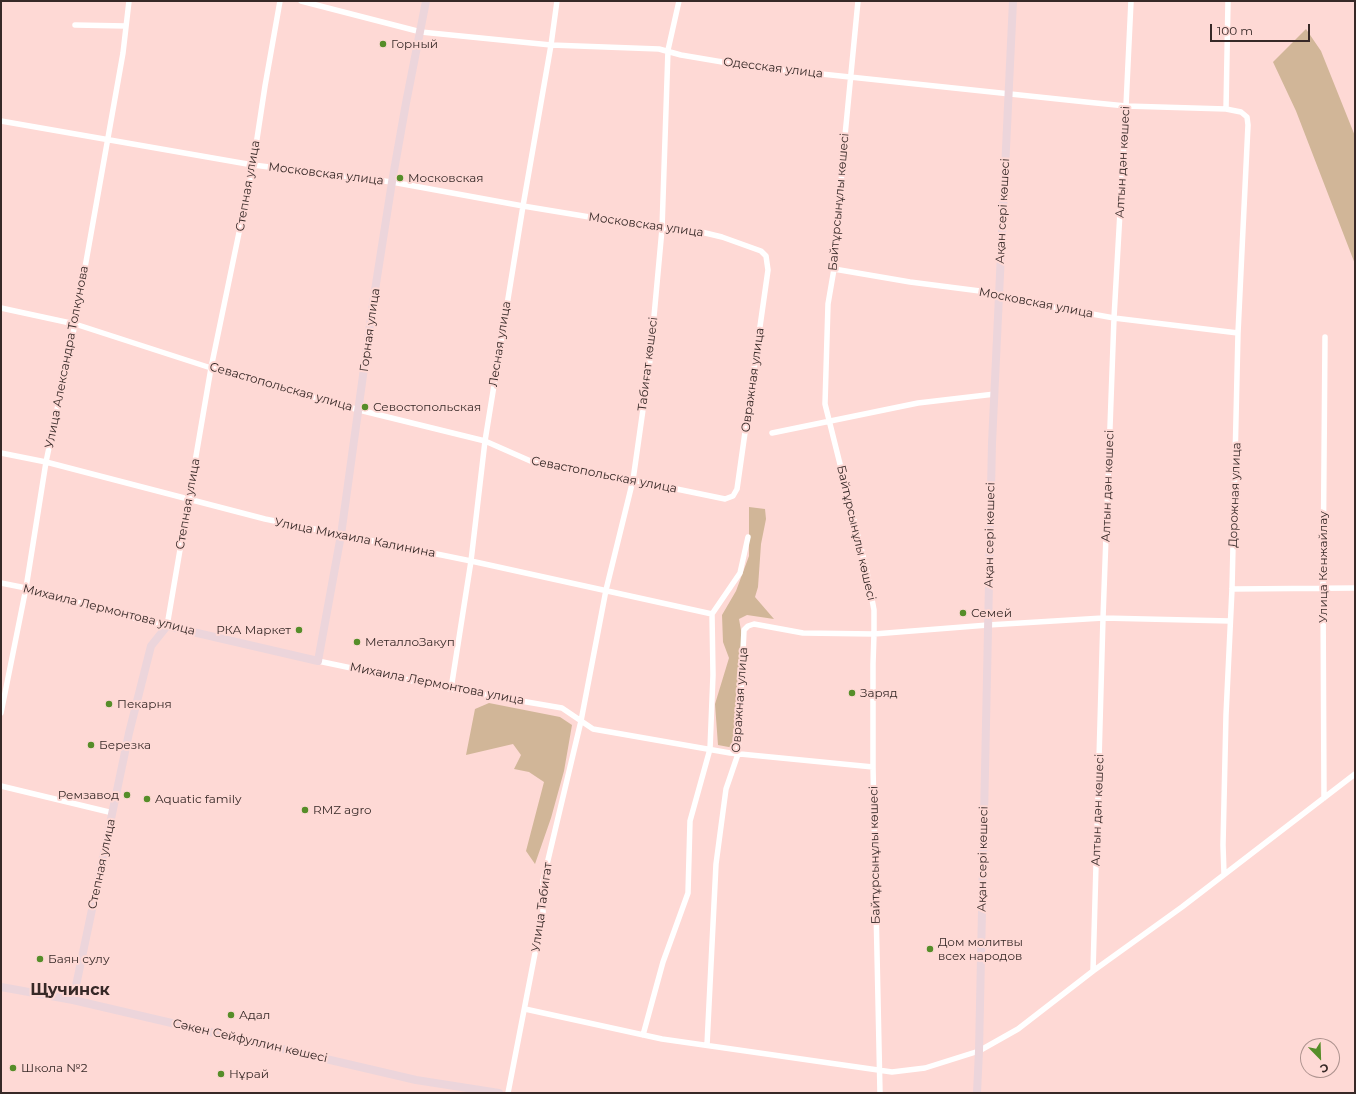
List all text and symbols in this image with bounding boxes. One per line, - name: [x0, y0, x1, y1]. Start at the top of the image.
- scale bar: [1212, 16, 1312, 42]
- text: 100 m: [1217, 23, 1253, 38]
- place label: Горный: [391, 37, 438, 51]
- marker: Горный: [378, 39, 388, 49]
- street label: Одесская улица: [722, 55, 824, 81]
- street label: Алтын дән көшесі: [1113, 106, 1133, 218]
- street label: Байтұрсынұлы көшесі: [826, 132, 852, 272]
- street label: Степная улица: [233, 139, 263, 233]
- street label: Ақан сері көшесі: [993, 158, 1013, 264]
- street label: Московская улица: [267, 160, 385, 188]
- place label: Московская: [408, 171, 484, 185]
- marker: Московская: [395, 173, 405, 183]
- street label: Московская улица: [588, 210, 704, 240]
- street label: Улица Александра Толкунова: [42, 265, 92, 449]
- street label: Московская улица: [978, 285, 1094, 321]
- street label: Горная улица: [357, 287, 383, 373]
- street label: Лесная улица: [486, 300, 514, 388]
- street label: Табиғат көшесі: [635, 316, 661, 412]
- street label: Овражная улица: [739, 327, 767, 433]
- street label: Севастопольская улица: [208, 360, 354, 414]
- place label: Севостопольская: [373, 400, 481, 414]
- marker: Севостопольская: [360, 402, 370, 412]
- street label: Алтын дән көшесі: [1099, 430, 1117, 542]
- street label: Дорожная улица: [1226, 442, 1244, 548]
- street label: Севастопольская улица: [530, 454, 678, 496]
- street label: Степная улица: [173, 457, 203, 551]
- street label: Байтұрсынұлы көшесі: [833, 464, 879, 602]
- street label: Ақан сері көшесі: [982, 482, 998, 588]
- street label: Улица Кенжайлау: [1316, 511, 1330, 623]
- street label: Улица Михаила Калинина: [273, 515, 437, 561]
- street label: Михаила Лермонтова улица: [21, 582, 197, 638]
- place label: Семей: [971, 606, 1012, 620]
- marker: Семей: [958, 608, 968, 618]
- place label: РКА Маркет: [216, 623, 291, 637]
- marker: РКА Маркет: [294, 625, 304, 635]
- place label: МеталлоЗакуп: [365, 635, 455, 649]
- marker: МеталлоЗакуп: [352, 637, 362, 647]
- street label: Овражная улица: [729, 647, 751, 753]
- street label: Михаила Лермонтова улица: [349, 660, 525, 708]
- place label: Заряд: [860, 686, 898, 700]
- marker: Заряд: [847, 688, 857, 698]
- place label: Пекарня: [117, 697, 172, 711]
- marker: Пекарня: [104, 699, 114, 709]
- place label: Березка: [99, 738, 151, 752]
- marker: Березка: [86, 740, 96, 750]
- street label: Алтын дән көшесі: [1089, 754, 1107, 866]
- street label: Байтұрсынұлы көшесі: [867, 786, 883, 924]
- place label: Ремзавод: [58, 788, 119, 802]
- marker: Ремзавод: [122, 790, 132, 800]
- place label: Aquatic family: [155, 792, 241, 806]
- marker: Aquatic family: [142, 794, 152, 804]
- place label: RMZ agro: [313, 803, 372, 817]
- marker: RMZ agro: [300, 805, 310, 815]
- street label: Ақан сері көшесі: [975, 806, 991, 912]
- street label: Степная улица: [85, 817, 119, 911]
- street label: Улица Табигат: [529, 861, 555, 953]
- place label: Дом молитвы всех народов: [938, 935, 1023, 963]
- marker: Дом молитвы всех народов: [925, 944, 935, 954]
- place label: Баян сулу: [48, 952, 110, 966]
- marker: Баян сулу: [35, 954, 45, 964]
- district label: Щучинск: [30, 980, 110, 1000]
- place label: Адал: [239, 1008, 270, 1022]
- marker: Адал: [226, 1010, 236, 1020]
- street label: Сәкен Сейфуллин көшесі: [171, 1016, 329, 1066]
- north arrow: [1300, 1038, 1340, 1078]
- text: С: [1318, 1060, 1331, 1076]
- place label: Школа №2: [21, 1061, 88, 1075]
- marker: Школа №2: [8, 1063, 18, 1073]
- place label: Нұрай: [229, 1067, 269, 1081]
- marker: Нұрай: [216, 1069, 226, 1079]

